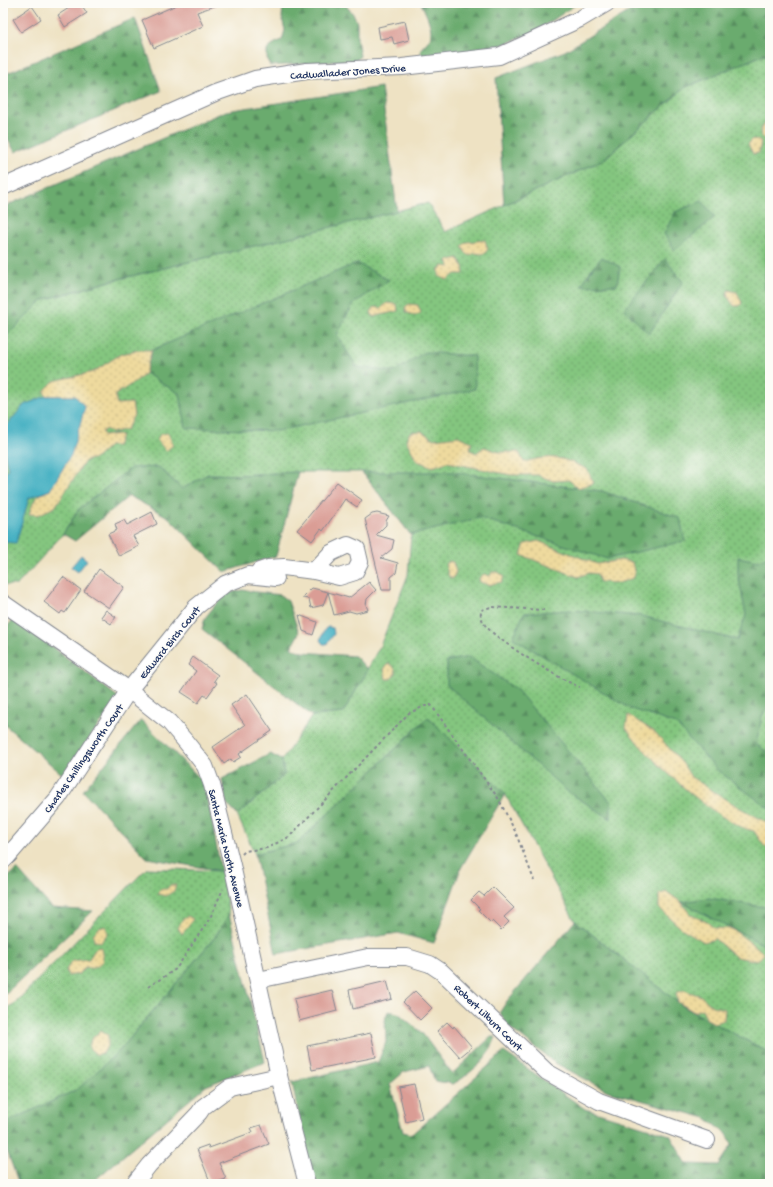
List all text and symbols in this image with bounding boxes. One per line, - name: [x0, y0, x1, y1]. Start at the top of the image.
- street label: Cadwallader Jones Drive: [290, 63, 407, 83]
- street label: Edward Birch Court: [137, 603, 205, 682]
- street label: Charles Chillingsworth Court: [42, 701, 128, 816]
- street label: Santa Maria North Avenue: [205, 788, 246, 909]
- street label: Robert Lilburn Court: [451, 983, 525, 1055]

